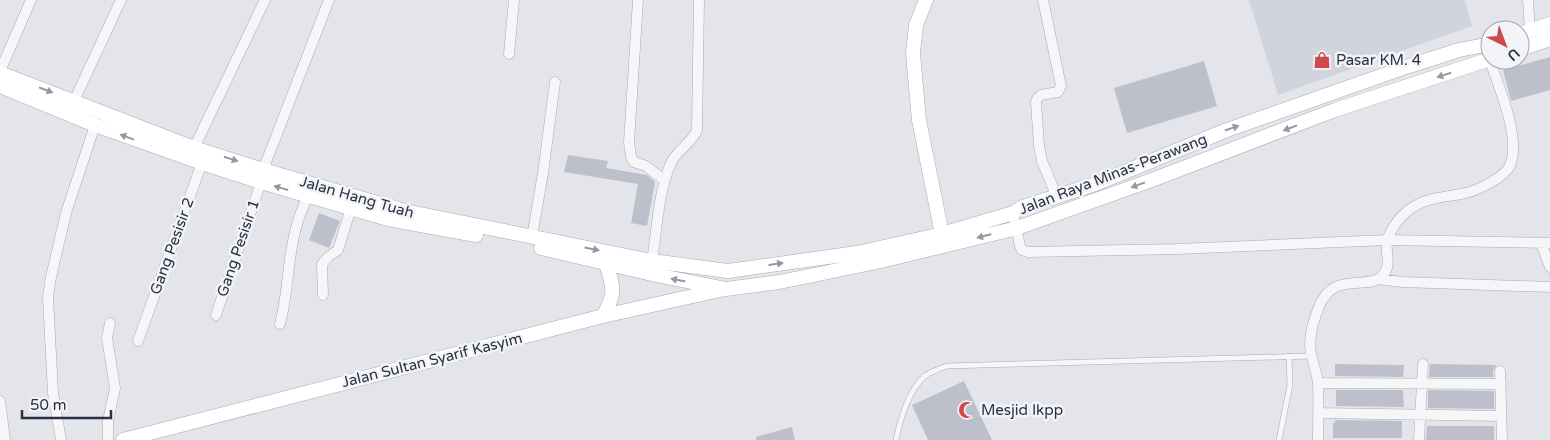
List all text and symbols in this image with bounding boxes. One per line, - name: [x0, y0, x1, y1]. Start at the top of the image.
- north arrow: [1480, 20, 1530, 70]
- text: U: [1504, 44, 1523, 64]
- shop icon: Pasar KM. 4: [1312, 50, 1332, 70]
- place label: Pasar KM. 4: [1336, 51, 1421, 69]
- one-way arrow: [1436, 71, 1451, 79]
- one-way arrow: [38, 87, 53, 94]
- one-way arrow: [1224, 124, 1239, 132]
- one-way arrow: [1283, 124, 1297, 132]
- street label: Jalan Raya Minas-Perawang: [1016, 130, 1210, 218]
- one-way arrow: [119, 133, 134, 141]
- one-way arrow: [223, 156, 238, 164]
- street label: Jalan Hang Tuah: [298, 172, 416, 222]
- one-way arrow: [1130, 181, 1145, 189]
- one-way arrow: [274, 183, 289, 191]
- street label: Gang Pesisir 2: [146, 195, 198, 297]
- street label: Gang Pesisir 1: [213, 197, 263, 299]
- one-way arrow: [977, 232, 992, 240]
- one-way arrow: [584, 246, 600, 254]
- one-way arrow: [769, 260, 785, 268]
- one-way arrow: [670, 275, 686, 283]
- street label: Jalan Sultan Syarif Kasyim: [340, 329, 524, 391]
- scale bar: [22, 388, 111, 420]
- text: 50 m: [30, 396, 67, 414]
- mosque icon: Mesjid Ikpp: [957, 400, 977, 420]
- place label: Mesjid Ikpp: [981, 401, 1063, 419]

